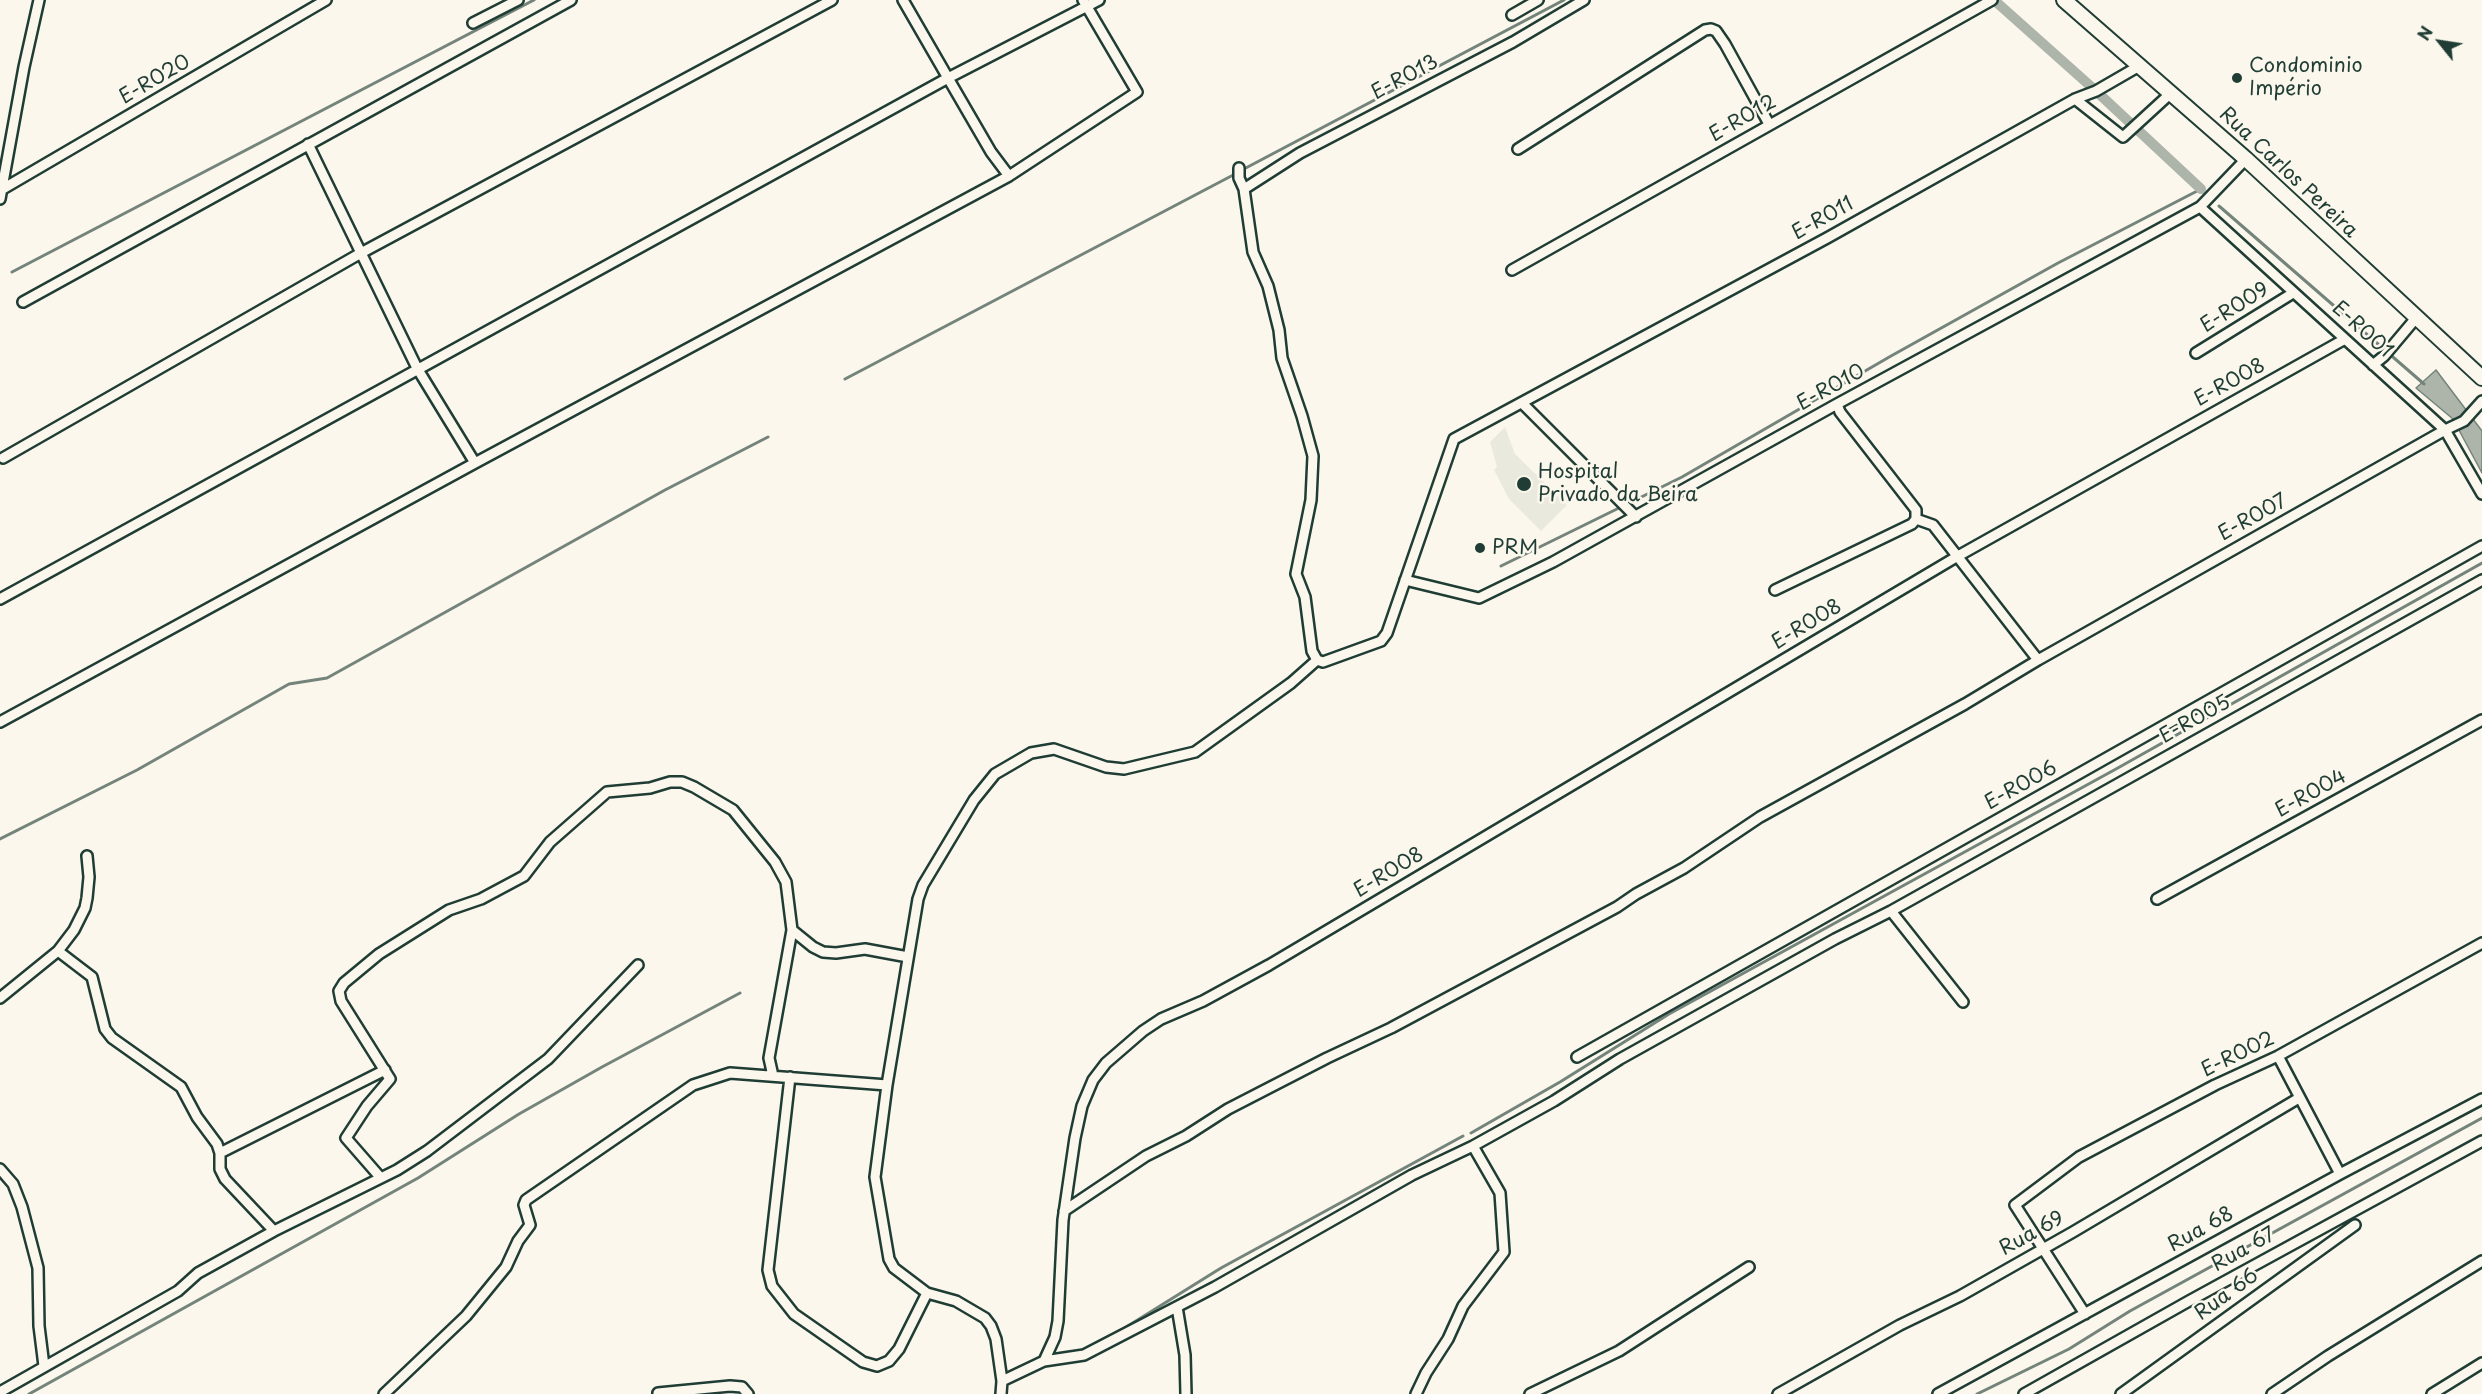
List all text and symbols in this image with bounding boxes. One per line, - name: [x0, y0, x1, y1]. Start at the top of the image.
- north arrow: [2410, 12, 2470, 72]
- text: N: [2411, 22, 2438, 44]
- street label: E-R020: [115, 50, 195, 110]
- street label: E-R013: [1367, 50, 1443, 106]
- place label: Condominio Império: [2249, 54, 2363, 101]
- marker: Condominio Império: [2230, 71, 2244, 85]
- street label: E-R012: [1705, 90, 1781, 148]
- street label: Rua Carlos Pereira: [2214, 103, 2362, 243]
- street label: E-R011: [1788, 192, 1858, 246]
- street label: E-R009: [2196, 278, 2274, 338]
- street label: E-R001: [2327, 297, 2397, 363]
- street label: E-R008: [2190, 354, 2270, 412]
- street label: E-R010: [1793, 360, 1869, 416]
- place label: Hospital Privado da Beira: [1538, 460, 1698, 507]
- marker: Hospital Privado da Beira: [1515, 475, 1533, 493]
- street label: E-R007: [2214, 489, 2292, 547]
- place label: PRM: [1492, 536, 1538, 560]
- marker: PRM: [1473, 541, 1487, 555]
- street label: E-R008: [1768, 595, 1846, 655]
- street label: E-R005: [2155, 691, 2235, 749]
- street label: E-R006: [1981, 756, 2061, 816]
- street label: E-R004: [2271, 765, 2351, 823]
- street label: E-R008: [1350, 843, 1428, 903]
- street label: E-R002: [2198, 1027, 2278, 1083]
- street label: Rua 68: [2164, 1202, 2238, 1258]
- street label: Rua 69: [1996, 1207, 2068, 1261]
- street label: Rua 67: [2208, 1223, 2280, 1277]
- street label: Rua 66: [2191, 1264, 2263, 1326]

